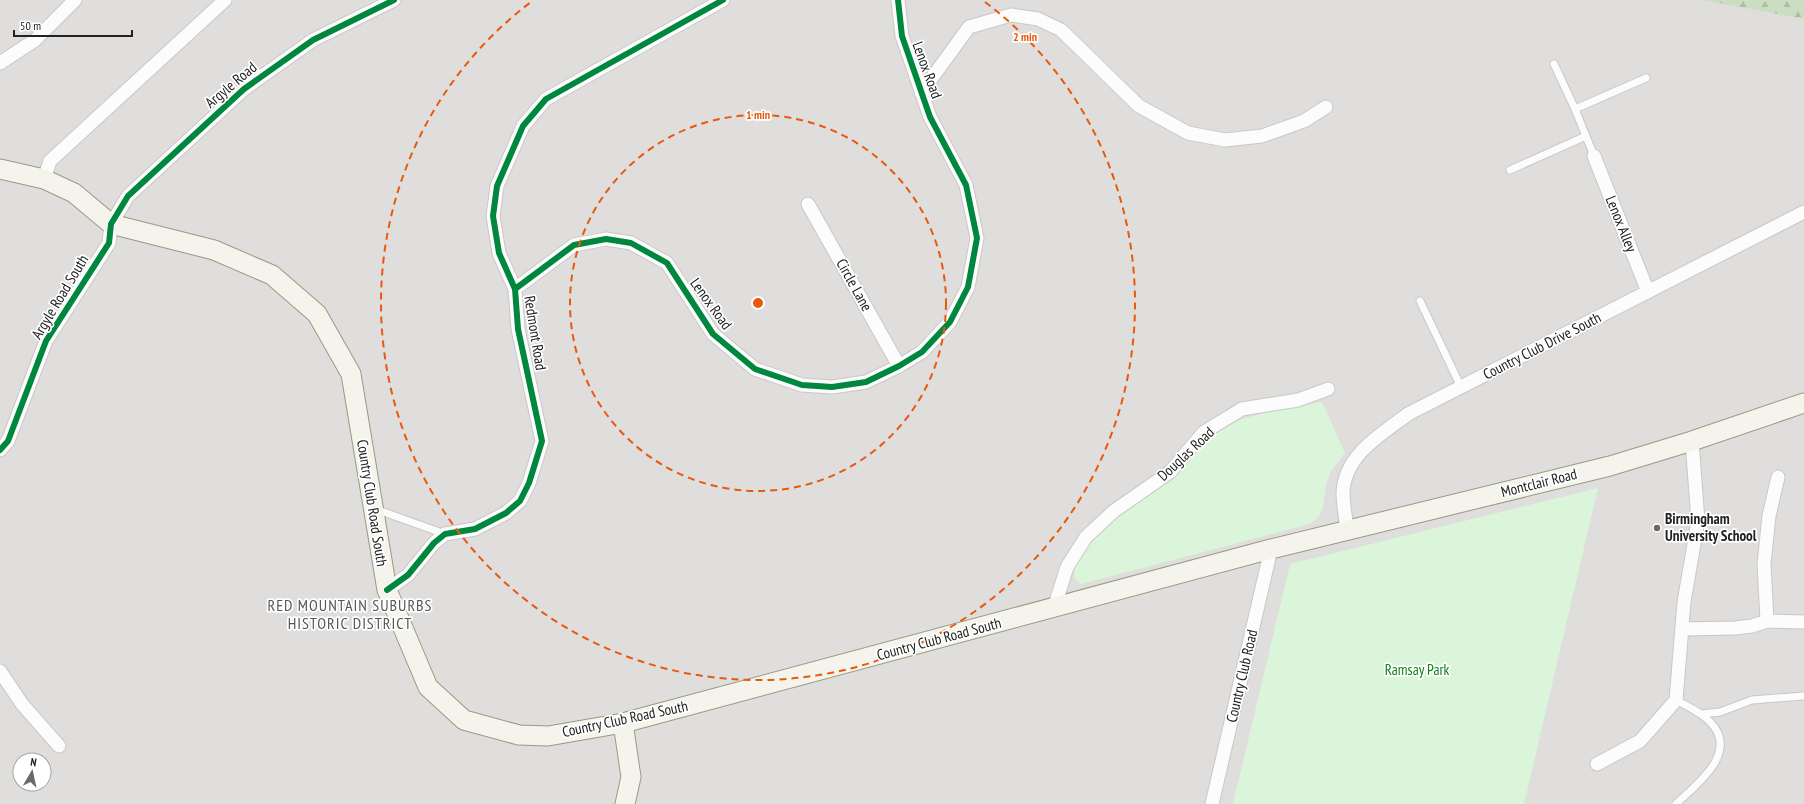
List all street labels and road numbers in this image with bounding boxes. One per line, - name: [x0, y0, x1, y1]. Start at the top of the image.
- street label: Lenox Road: [908, 39, 947, 101]
- street label: Argyle Road: [201, 57, 260, 112]
- street label: Lenox Alley: [1602, 193, 1641, 255]
- street label: Argyle Road South: [27, 251, 92, 342]
- street label: Circle Lane: [832, 255, 877, 314]
- street label: Lenox Road: [686, 274, 736, 333]
- street label: Redmont Road: [520, 294, 551, 371]
- street label: Country Club Drive South: [1480, 308, 1604, 383]
- street label: Douglas Road: [1153, 423, 1218, 485]
- street label: Country Club Road South: [353, 438, 392, 568]
- street label: Montclair Road: [1499, 464, 1579, 501]
- street label: Country Club Road South: [875, 613, 1003, 664]
- street label: Country Club Road: [1222, 628, 1261, 724]
- street label: Country Club Road South: [560, 696, 690, 741]

